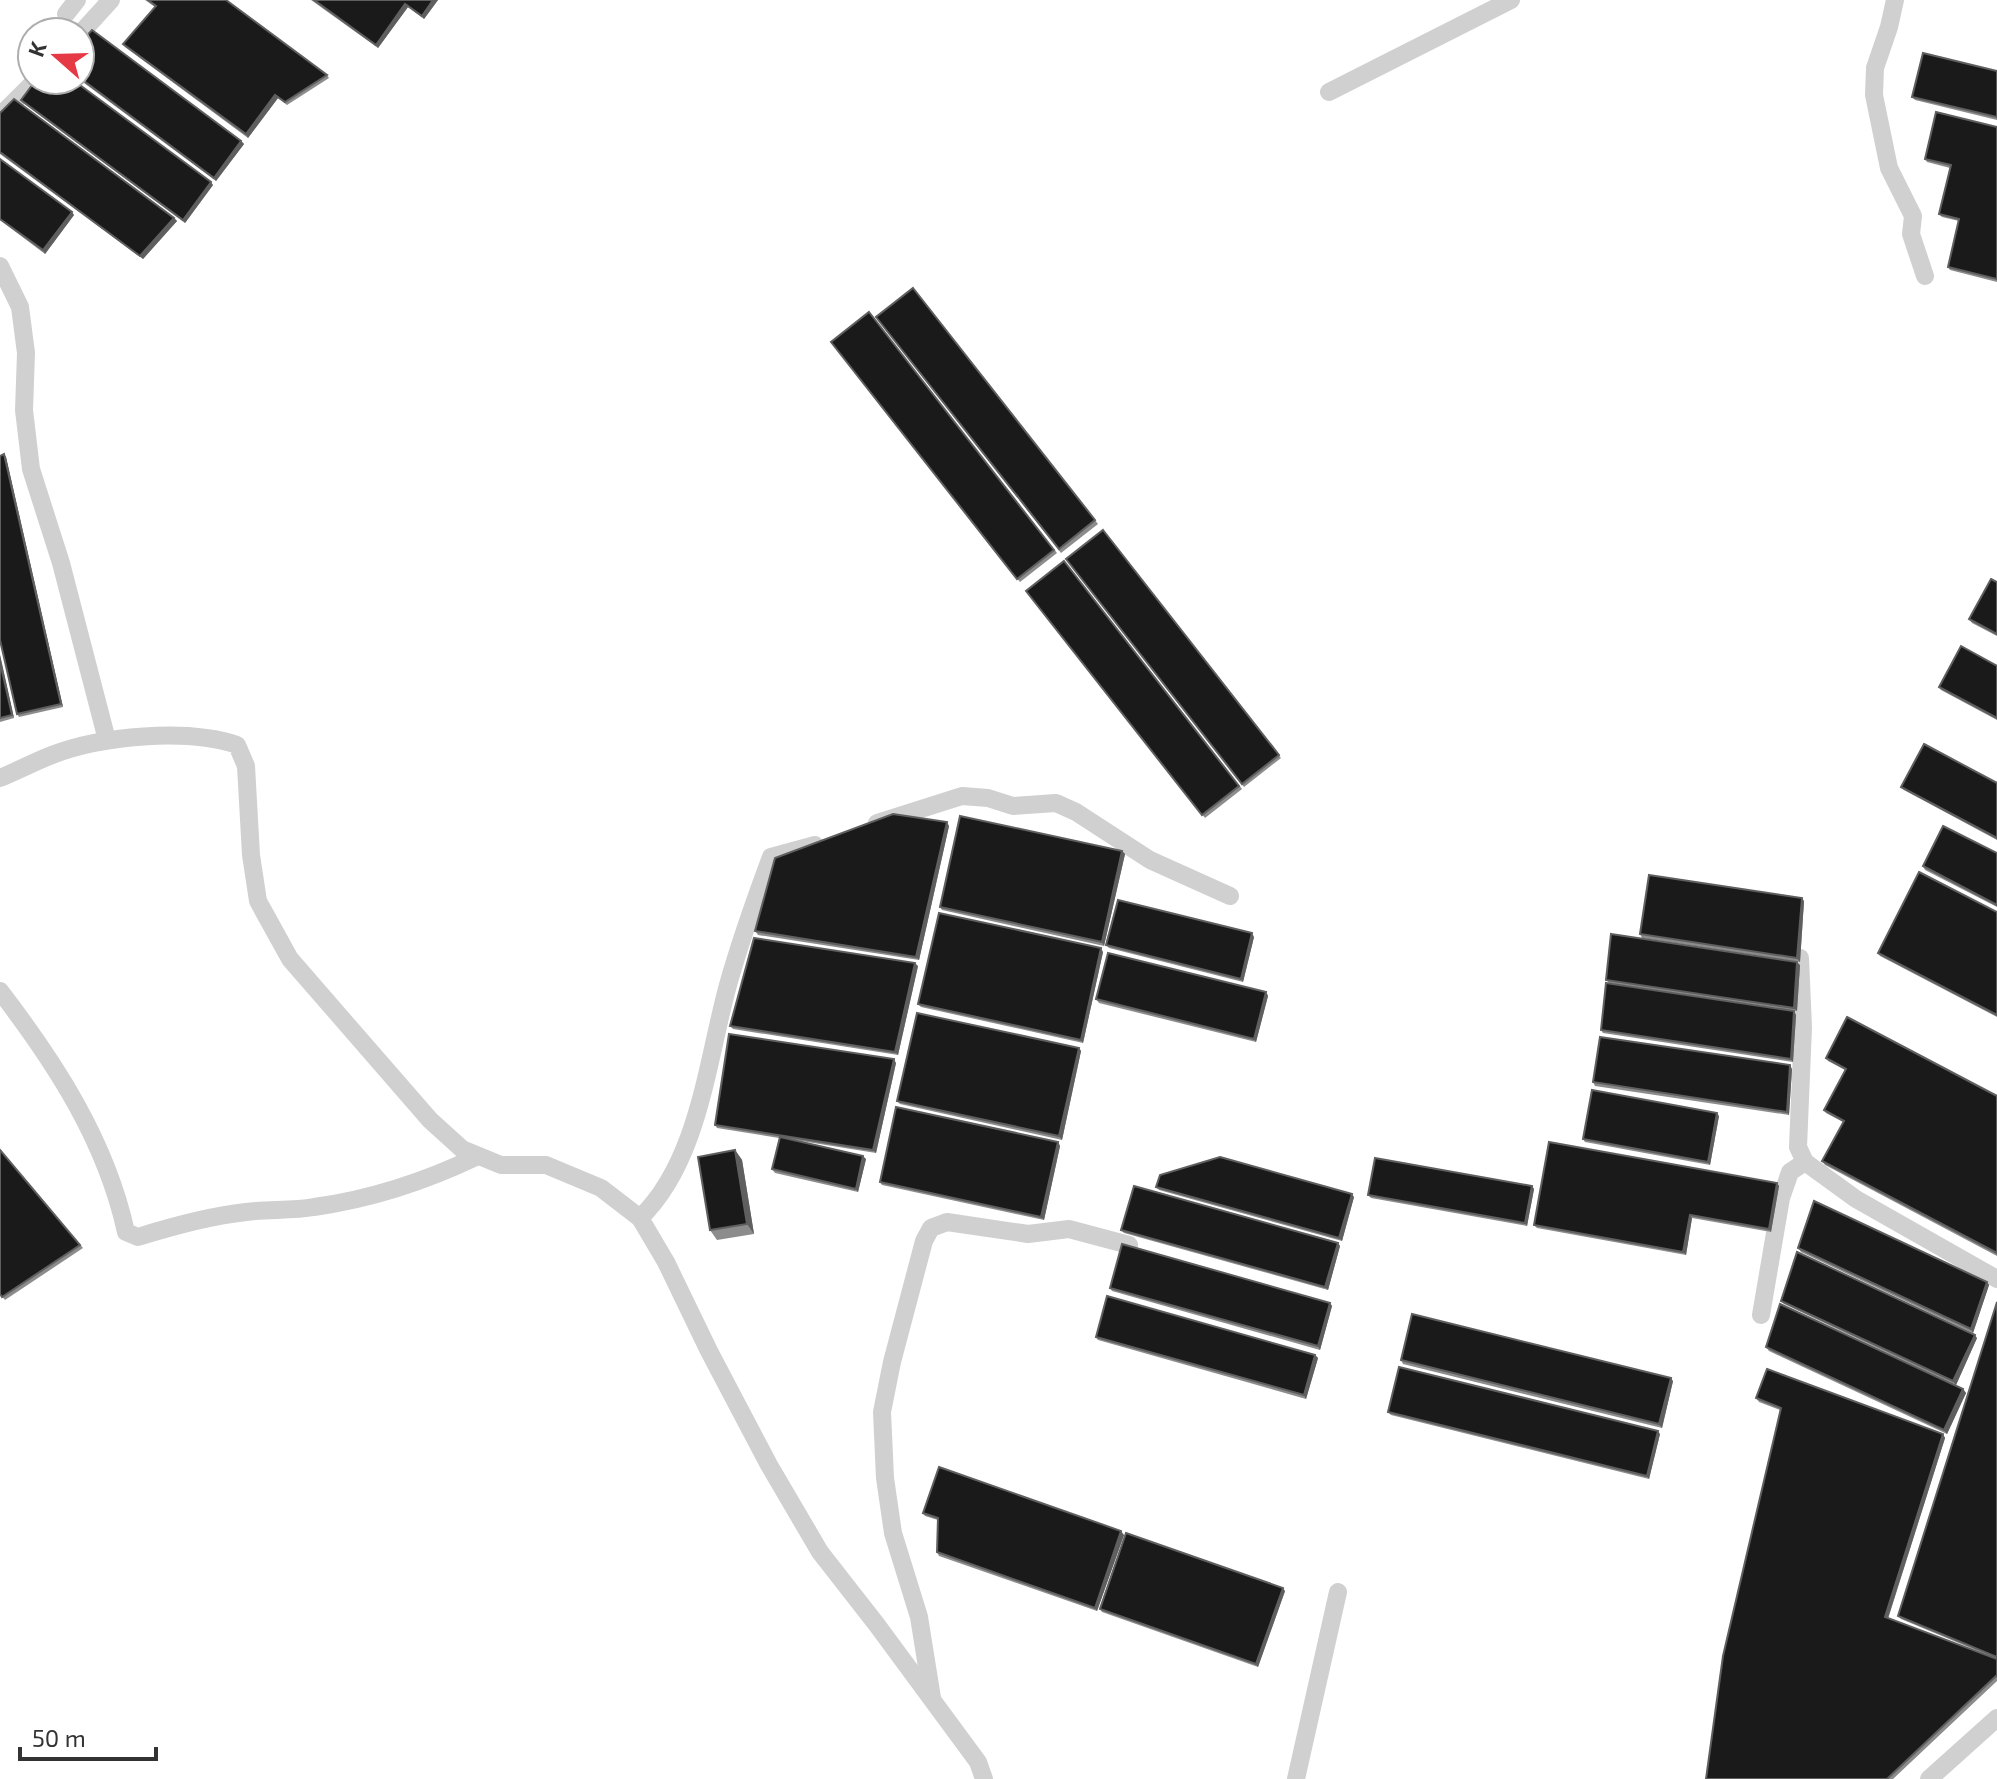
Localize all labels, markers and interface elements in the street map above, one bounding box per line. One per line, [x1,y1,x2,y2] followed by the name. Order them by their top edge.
[16,16,96,96] north arrow
[22,38,51,60] text: K
[20,1711,156,1761] scale bar
[32,1723,86,1752] text: 50 m

